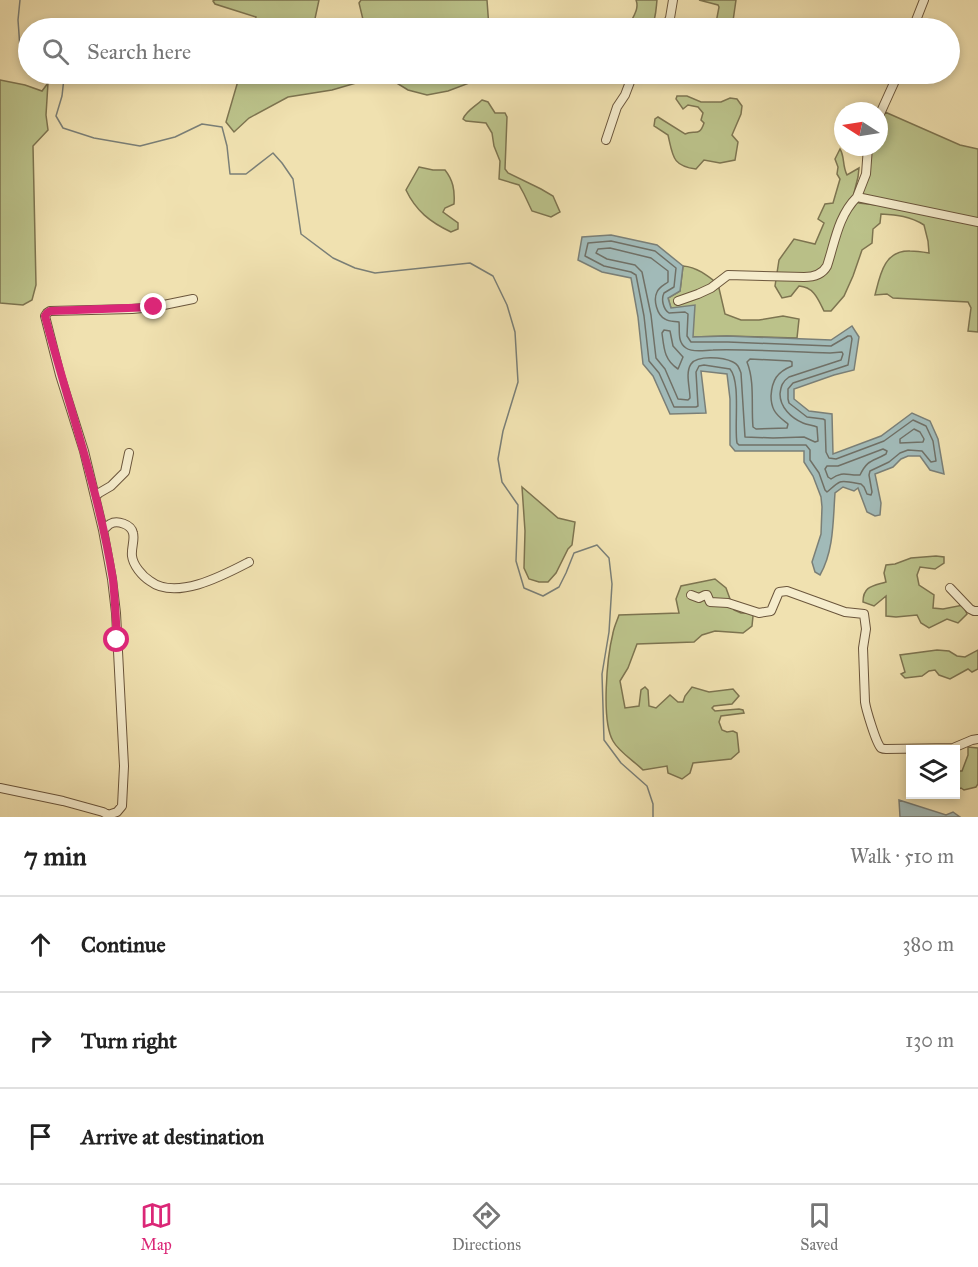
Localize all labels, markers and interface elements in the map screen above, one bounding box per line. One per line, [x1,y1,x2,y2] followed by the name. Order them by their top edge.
[18,18,960,84] search box
[39,35,72,68] icon: search
[87,38,191,65] text: Search here
[834,102,888,156] north arrow
[140,293,166,319] route end
[103,626,129,652] route start
[906,745,960,799] map controls
[906,745,960,799] button: layers
[24,840,87,872] text: 7 min
[850,844,954,868] text: Walk · 510 m
[24,928,57,961] icon: ahead
[81,931,166,958] text: Continue
[903,932,954,956] text: 380 m
[24,1024,57,1057] icon: right
[81,1027,177,1054] text: Turn right
[905,1028,954,1052] text: 130 m
[24,1120,57,1153] icon: arrive
[81,1123,264,1150] text: Arrive at destination
[140,1199,173,1254] tab: Map
[452,1199,521,1254] tab: Directions
[800,1199,838,1254] tab: Saved

